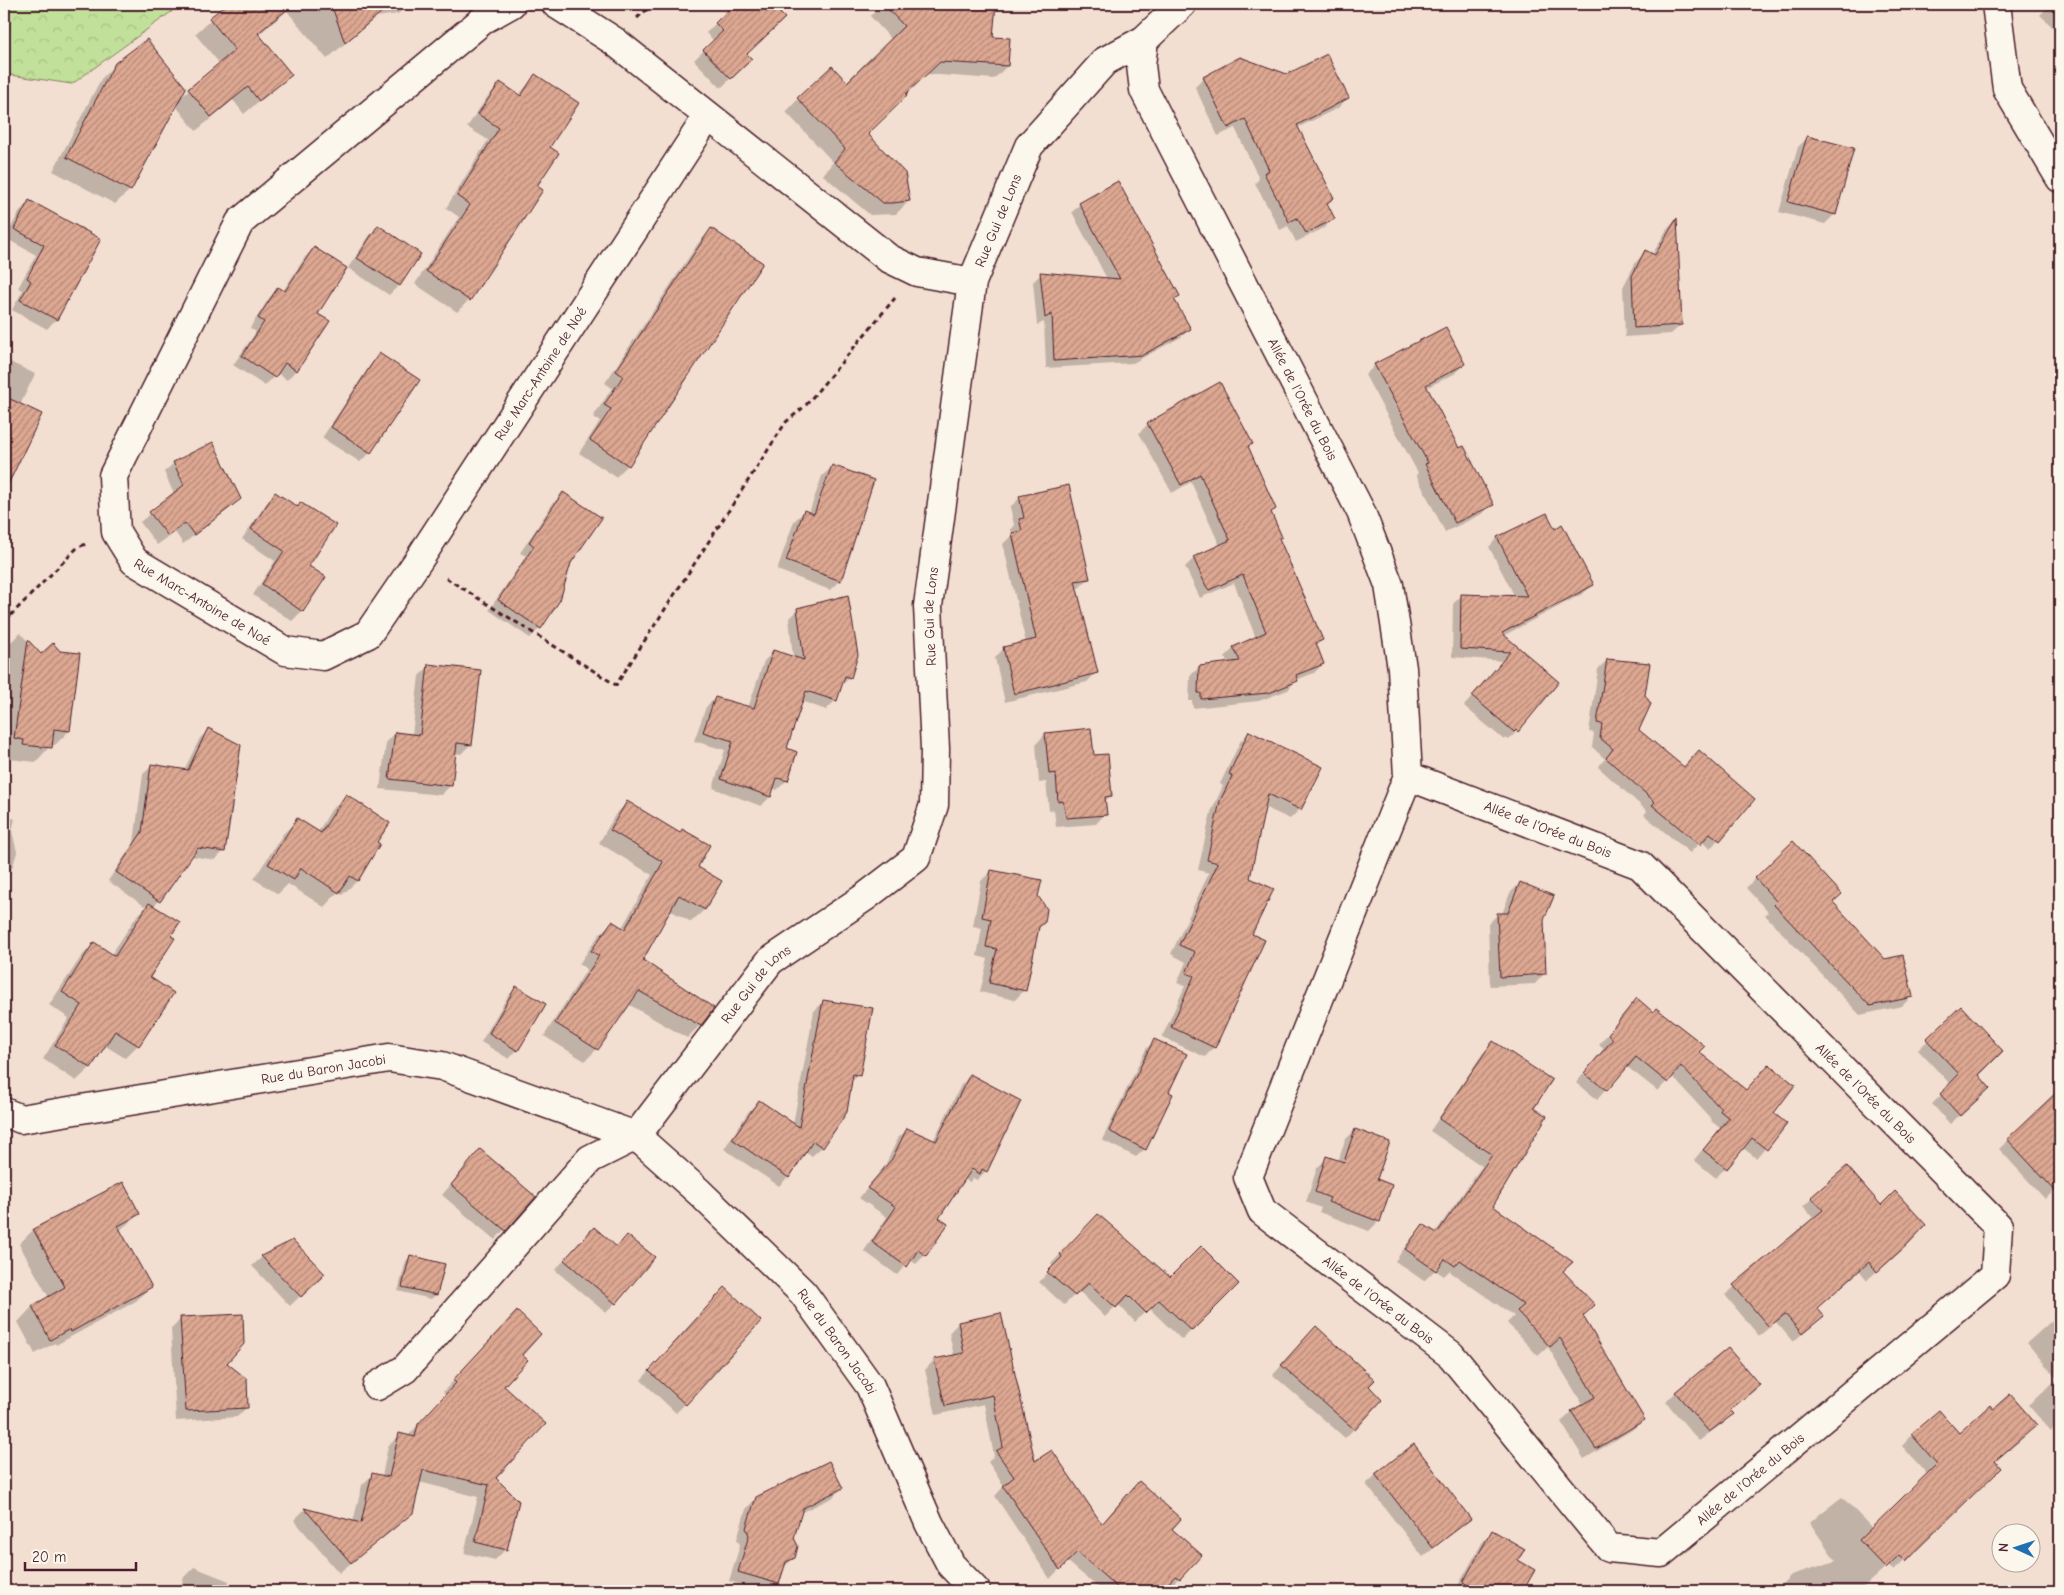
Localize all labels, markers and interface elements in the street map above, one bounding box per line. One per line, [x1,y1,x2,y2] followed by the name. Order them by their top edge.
[971,172,1025,270] street label: Rue Gui de Lons
[491,304,590,444] street label: Rue Marc-Antoine de Noé
[1264,335,1341,464] street label: Allée de l'Orée du Bois
[131,555,273,649] street label: Rue Marc-Antoine de Noé
[920,566,942,666] street label: Rue Gui de Lons
[1482,797,1614,862] street label: Allée de l'Orée du Bois
[717,941,794,1027] street label: Rue Gui de Lons
[1812,1040,1920,1147] street label: Allée de l'Orée du Bois
[260,1051,387,1088] street label: Rue du Baron Jacobi
[1319,1252,1437,1348] street label: Allée de l'Orée du Bois
[794,1285,880,1397] street label: Rue du Baron Jacobi
[1693,1429,1808,1529] street label: Allée de l'Orée du Bois
[1992,1522,2042,1572] north arrow
[25,1540,136,1572] scale bar
[1995,1542,2012,1552] text: N
[32,1548,66,1566] text: 20 m

